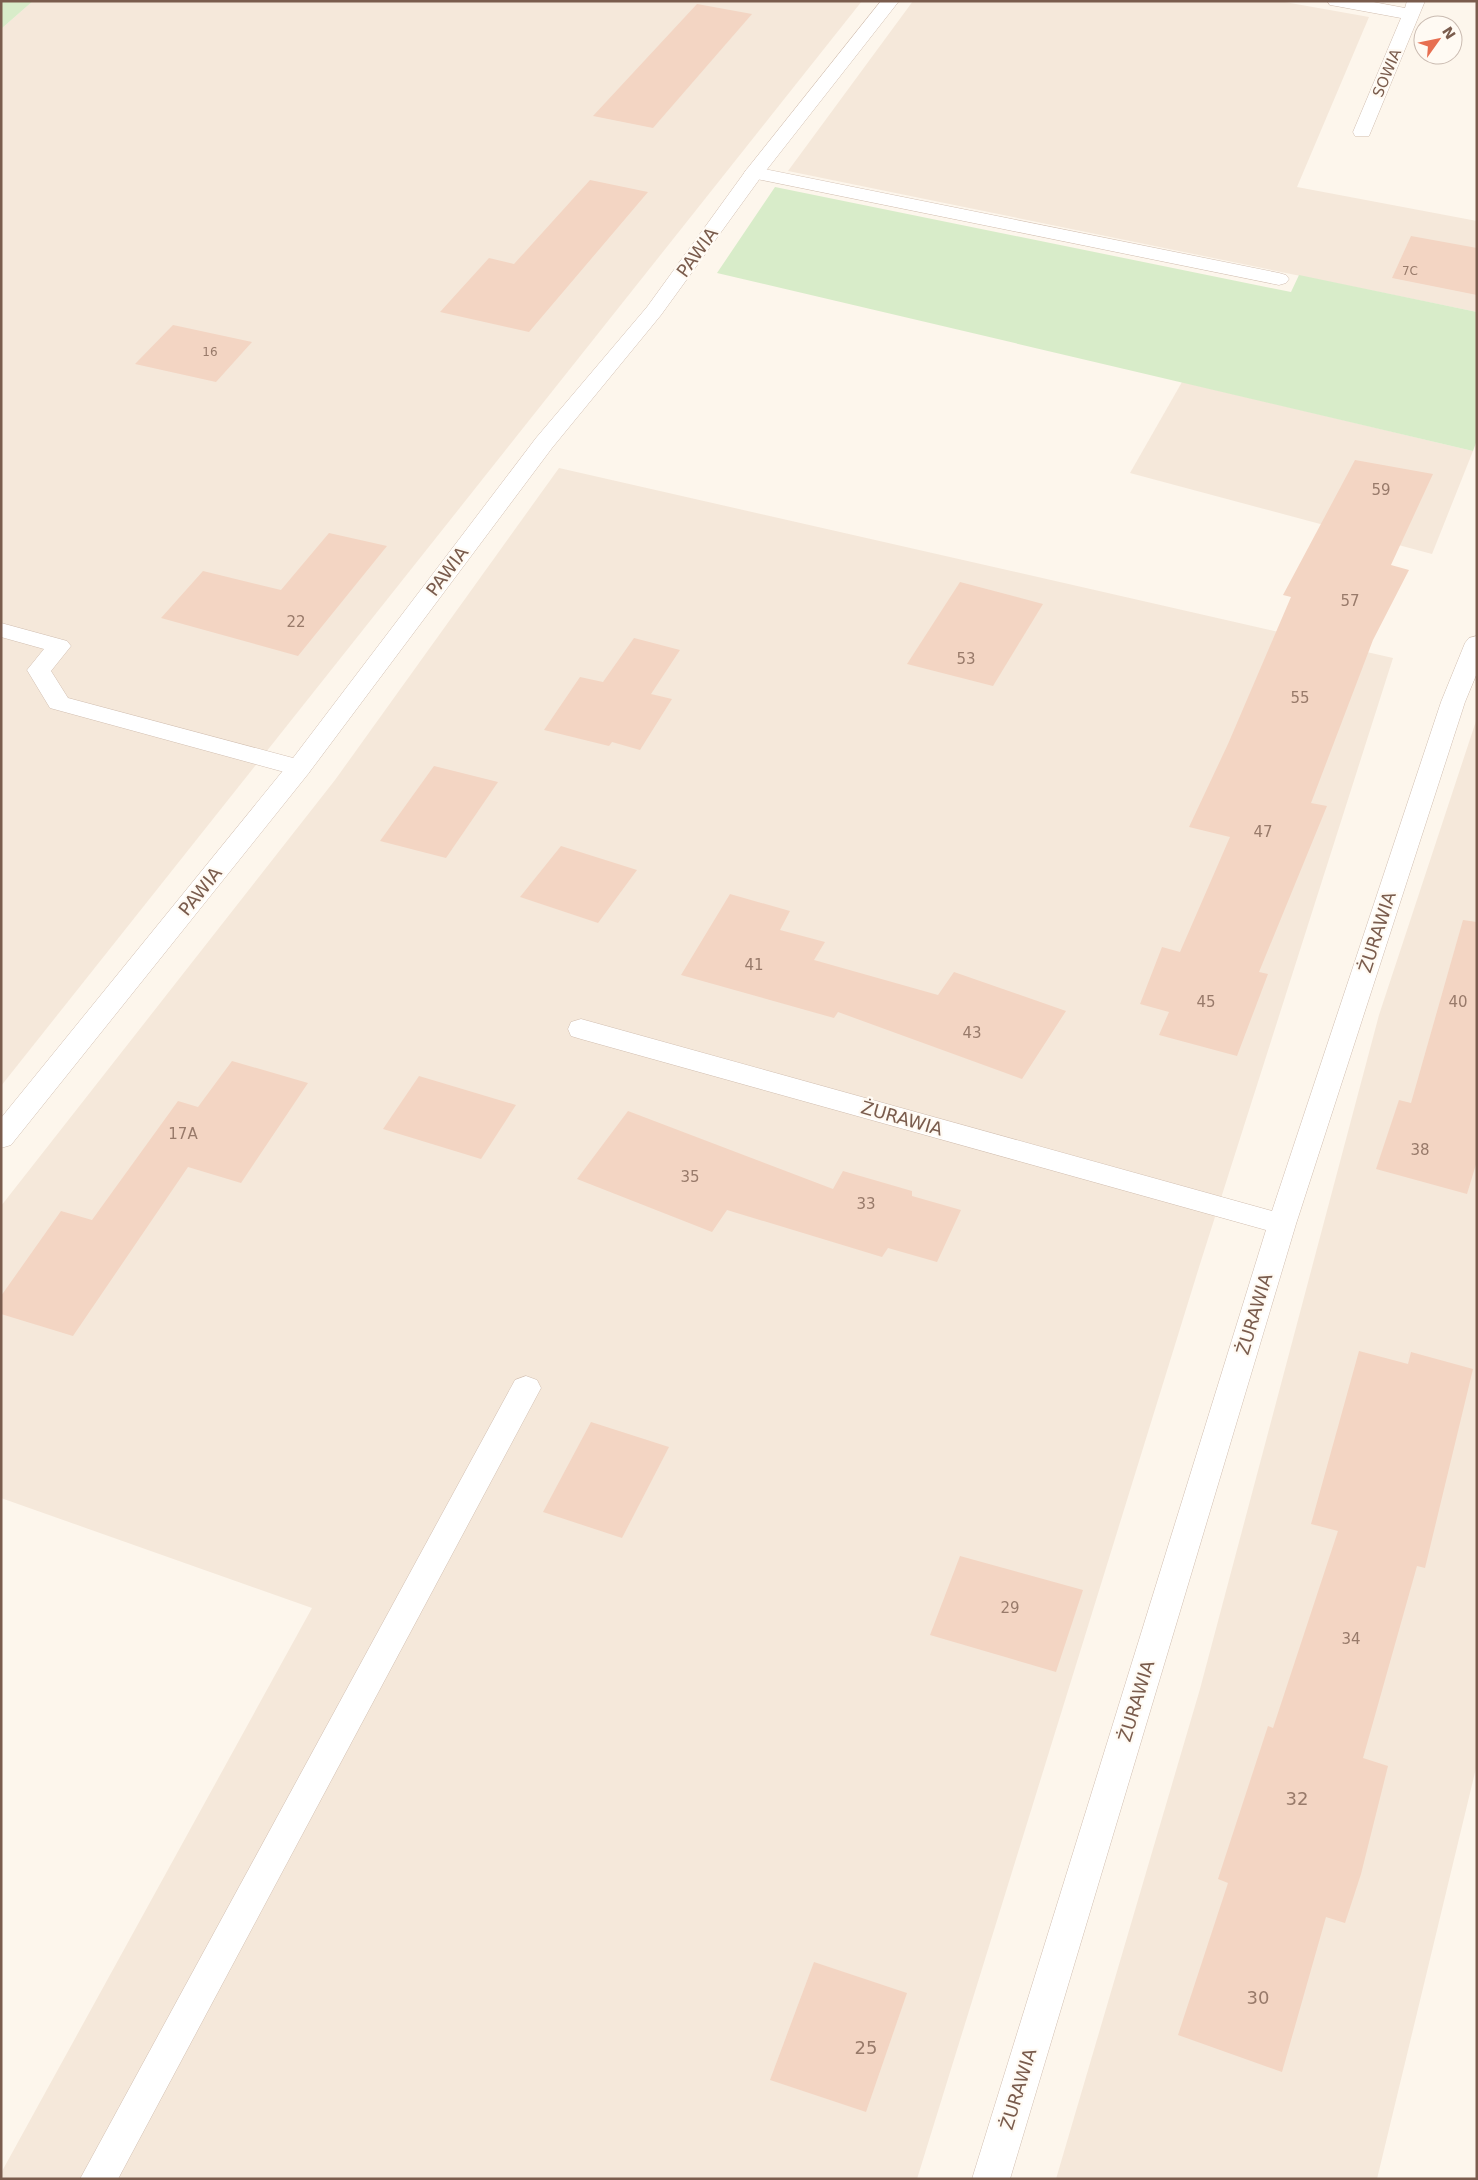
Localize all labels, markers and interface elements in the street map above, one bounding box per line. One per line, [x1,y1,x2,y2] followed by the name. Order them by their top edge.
[1413,15,1463,65] north arrow
[1439,24,1459,42] text: N
[1369,45,1406,100] street label: SOWIA
[672,222,722,281] street label: PAWIA
[1402,264,1418,278] house number: 7C
[202,345,218,359] house number: 16
[1371,481,1391,499] house number: 59
[422,542,473,600] street label: PAWIA
[1340,592,1360,610] house number: 57
[286,613,306,631] house number: 22
[956,650,976,668] house number: 53
[1290,689,1310,707] house number: 55
[1253,823,1273,841] house number: 47
[174,862,226,920] street label: PAWIA
[1354,888,1400,975] street label: ŻURAWIA
[744,956,764,974] house number: 41
[1196,993,1216,1011] house number: 45
[1448,993,1468,1011] house number: 40
[962,1024,982,1042] house number: 43
[859,1096,946,1140] street label: ŻURAWIA
[168,1125,198,1143] house number: 17A
[1410,1141,1430,1159] house number: 38
[680,1168,700,1186] house number: 35
[856,1195,876,1213] house number: 33
[1232,1270,1277,1357] street label: ŻURAWIA
[1000,1599,1020,1617] house number: 29
[1341,1630,1361,1648] house number: 34
[1114,1657,1159,1744] street label: ŻURAWIA
[1286,1788,1308,1809] house number: 32
[1247,1987,1269,2008] house number: 30
[855,2037,877,2058] house number: 25
[996,2045,1041,2132] street label: ŻURAWIA

